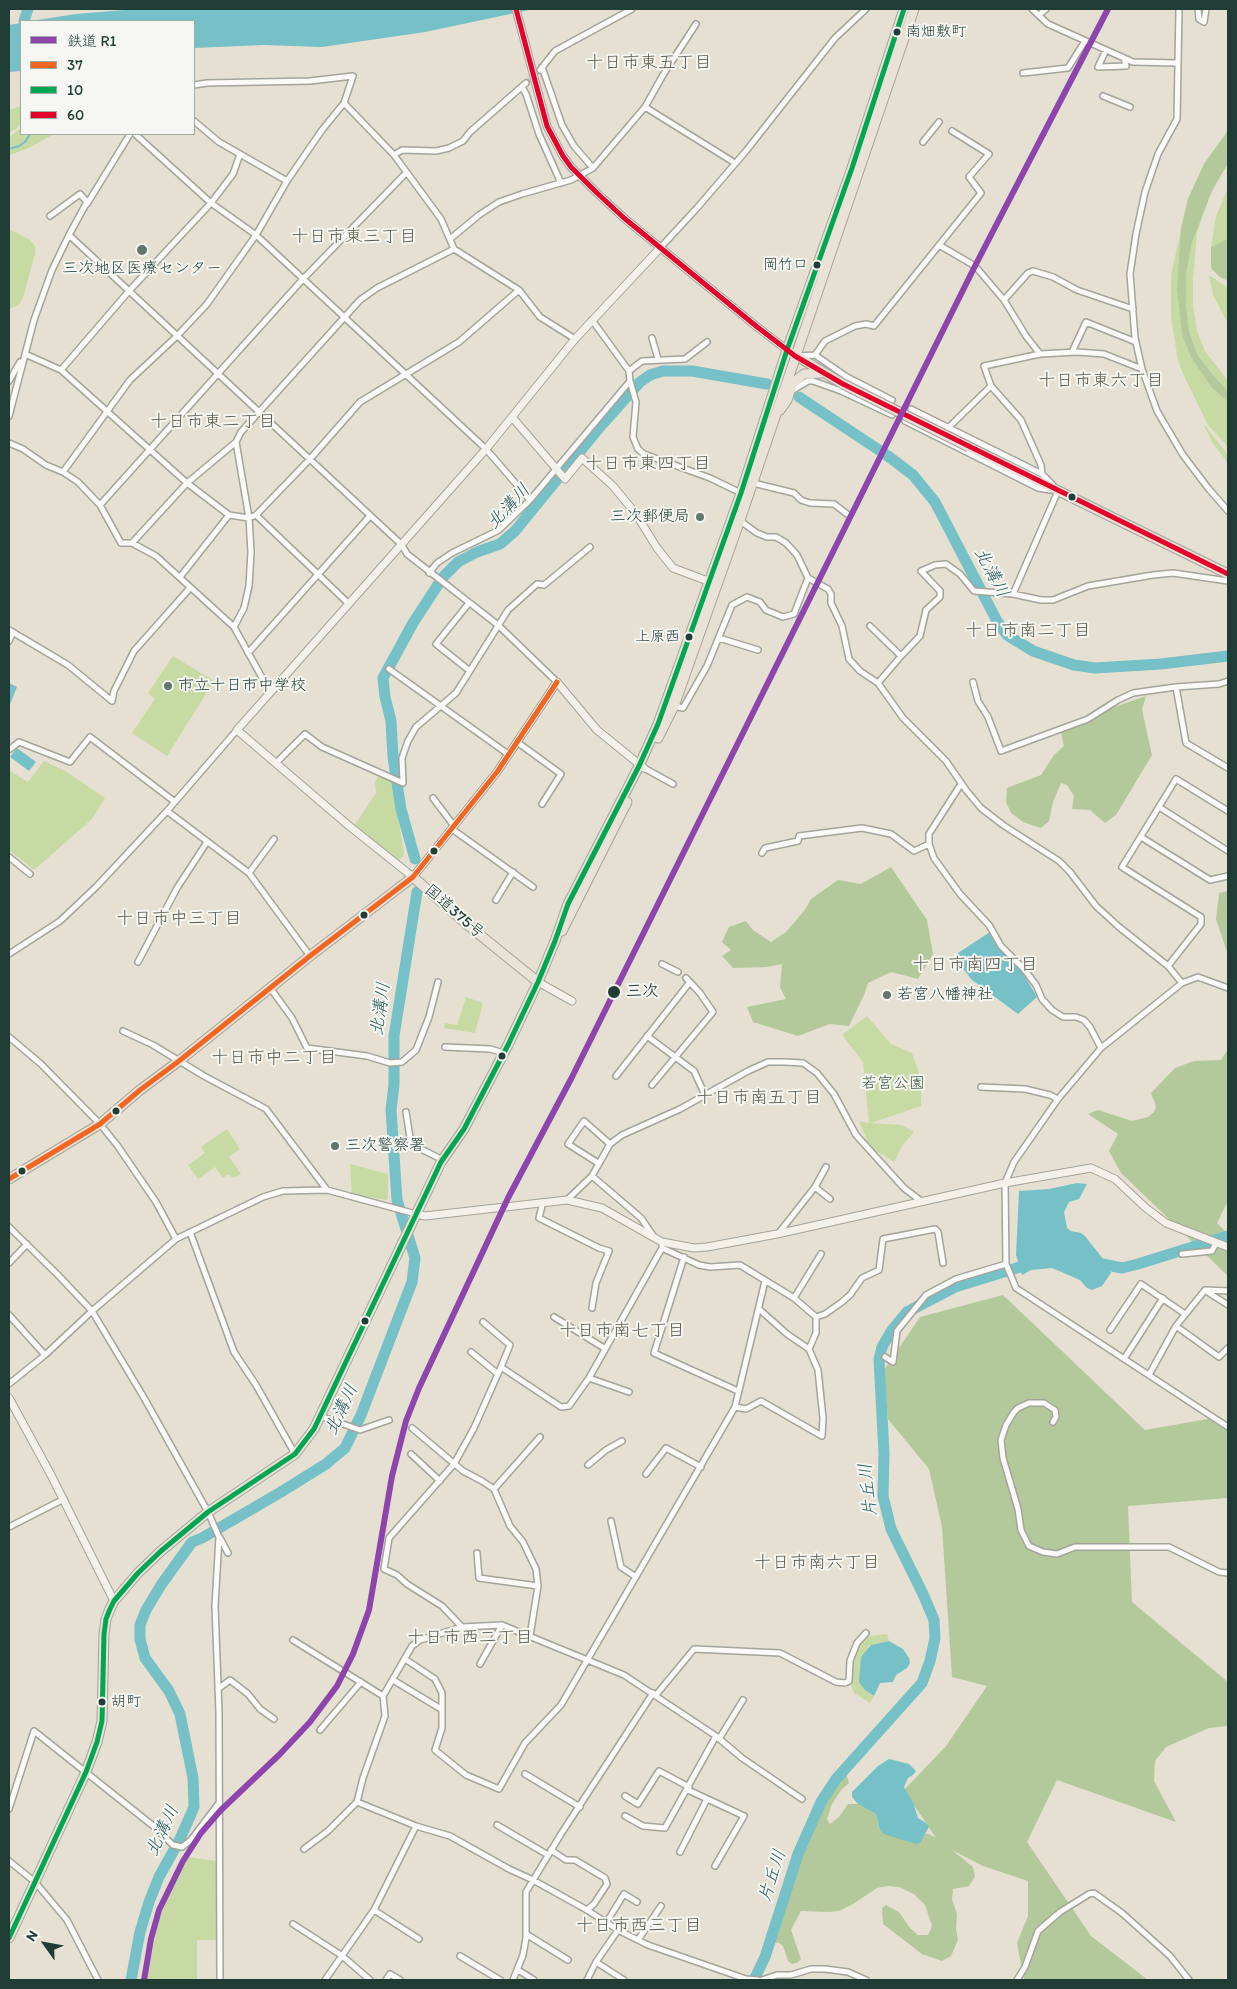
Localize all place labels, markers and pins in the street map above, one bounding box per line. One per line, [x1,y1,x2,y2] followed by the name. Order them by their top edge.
[906,23,966,41] place label: 南畑敷町
[892,27,902,37] marker: 南畑敷町
[135,243,149,257] marker: 三次地区医療センター
[763,256,808,274] place label: 岡竹口
[62,259,222,279] place label: 三次地区医療センター
[812,260,822,270] marker: 岡竹口
[1067,492,1077,502] unlabelled marker
[610,507,690,527] place label: 三次郵便局
[694,511,706,523] marker: 三次郵便局
[635,628,680,646] place label: 上原西
[684,632,694,642] marker: 上原西
[178,676,306,696] place label: 市立十日市中学校
[162,680,174,692] marker: 市立十日市中学校
[429,846,439,856] unlabelled marker
[359,910,369,920] unlabelled marker
[626,982,658,1002] place label: 三次
[606,984,622,1000] marker: 三次
[897,985,993,1005] place label: 若宮八幡神社
[881,989,893,1001] marker: 若宮八幡神社
[497,1051,507,1061] unlabelled marker
[111,1106,121,1116] unlabelled marker
[345,1136,425,1156] place label: 三次警察署
[329,1140,341,1152] marker: 三次警察署
[17,1166,27,1176] unlabelled marker
[360,1316,370,1326] unlabelled marker
[111,1693,141,1711] place label: 胡町
[97,1697,107,1707] marker: 胡町

